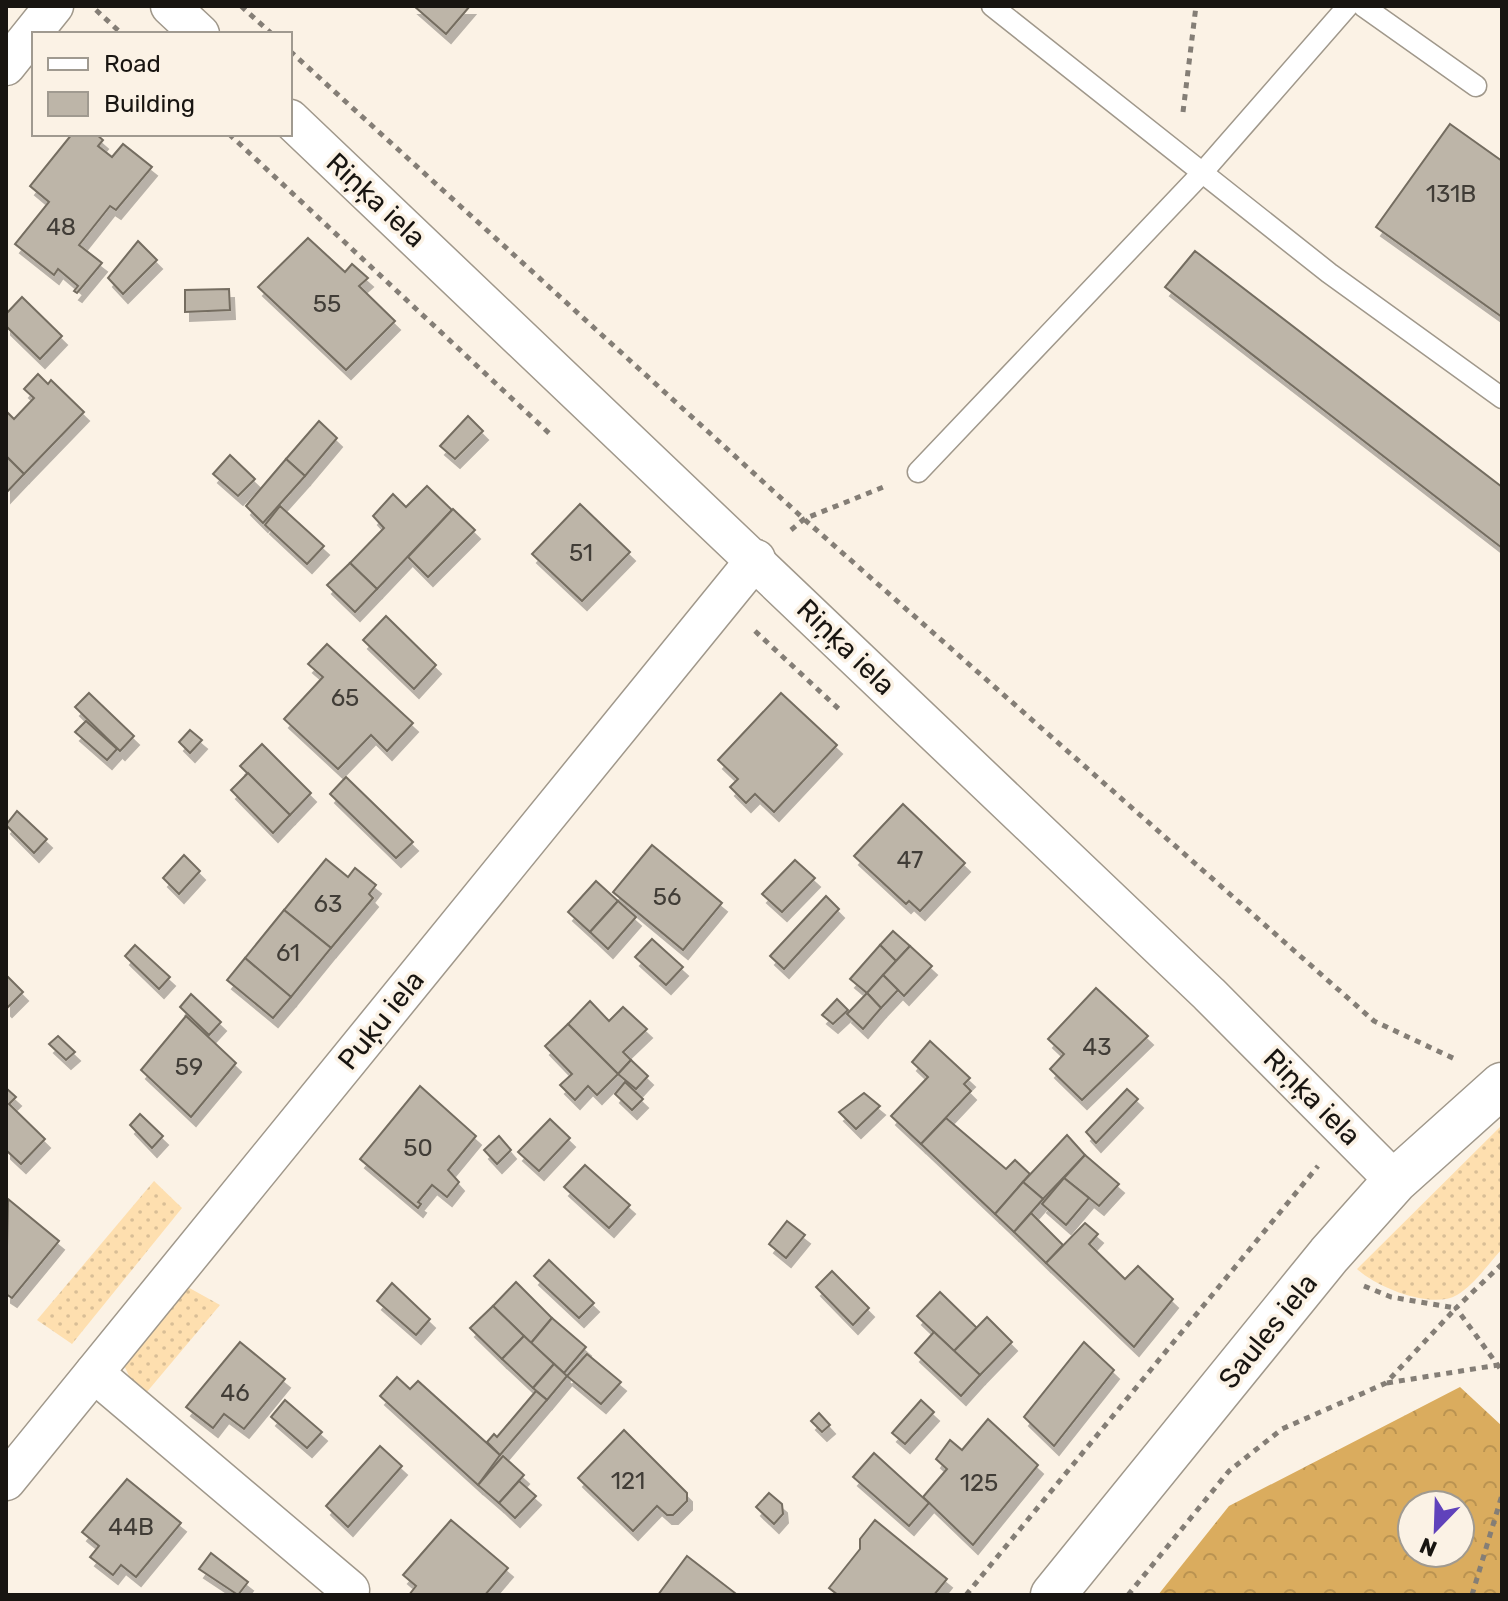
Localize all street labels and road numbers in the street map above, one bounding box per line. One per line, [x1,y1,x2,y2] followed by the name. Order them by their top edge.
[320,146,432,254] street label: Riņķa iela
[790,592,902,702] street label: Riņķa iela
[331,964,431,1076] street label: Puķu iela
[1257,1042,1367,1152] street label: Riņķa iela
[1212,1267,1324,1395] street label: Saules iela

